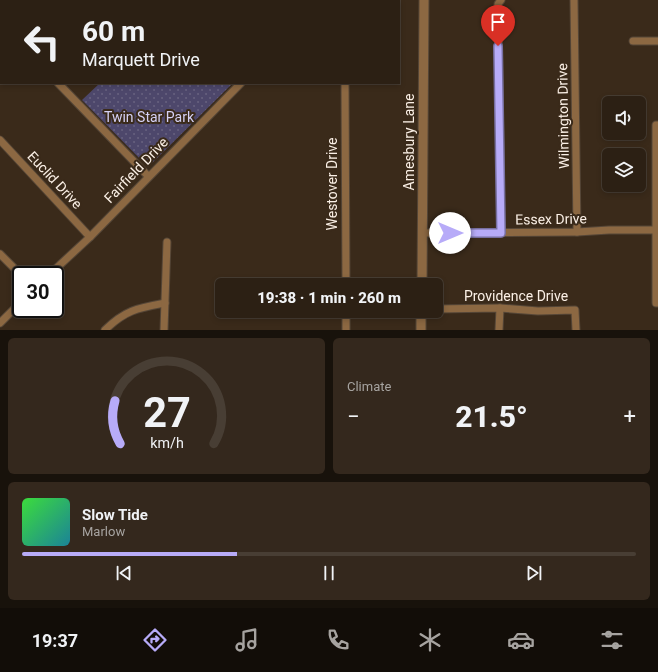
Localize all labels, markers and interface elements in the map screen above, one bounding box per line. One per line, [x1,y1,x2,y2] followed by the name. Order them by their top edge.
[481,5,515,46] pin
[487,11,509,33] icon: arrive
[82,15,145,48] text: 60 m
[16,16,68,68] icon: left
[82,49,200,70] text: Marquett Drive
[554,63,572,169] street label: Wilmington Drive
[401,94,417,190] street label: Amesbury Lane
[602,96,646,192] map controls
[602,96,646,140] button: sound
[104,109,195,125] park label: Twin Star Park
[101,134,171,206] street label: Fairfield Drive
[324,138,340,230] street label: Westover Drive
[24,148,86,212] street label: Euclid Drive
[602,148,646,192] button: layers
[515,210,587,228] street label: Essex Drive
[429,212,471,254] position arrow
[12,266,64,318] speed limit sign: 30
[464,288,568,304] street label: Providence Drive
[257,289,401,307] text: 19:38 · 1 min · 260 m
[347,379,391,394] text: Climate
[143,388,190,437] text: 27
[455,399,528,434] text: 21.5°
[347,404,360,429] text: −
[624,404,636,429] text: +
[150,435,183,451] text: km/h
[82,506,148,524] text: Slow Tide
[82,524,125,539] text: Marlow
[113,562,135,584] icon: previous
[318,562,340,584] icon: pause
[523,562,545,584] icon: next
[141,626,169,654] icon: directions
[233,626,261,654] icon: music
[324,626,352,654] icon: phone
[416,626,444,654] icon: climate
[507,626,535,654] icon: car
[598,626,626,654] icon: filters
[32,630,78,651] text: 19:37

